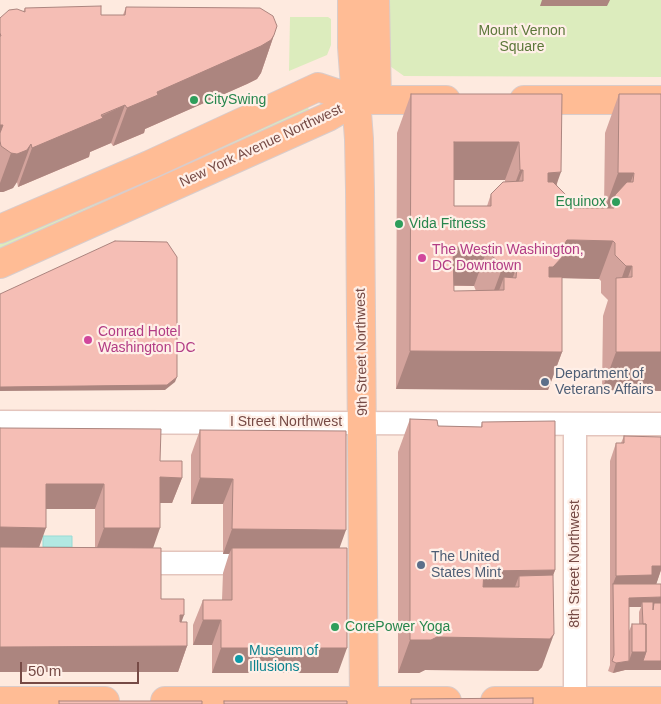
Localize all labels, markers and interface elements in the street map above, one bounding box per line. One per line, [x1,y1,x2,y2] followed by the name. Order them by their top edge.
[478,23,566,56] park label: Mount Vernon Square
[204,92,266,108] place label: CitySwing
[188,94,200,106] marker: CitySwing
[177,101,345,191] street label: New York Avenue Northwest
[555,194,606,210] place label: Equinox
[610,196,622,208] marker: Equinox
[409,216,486,232] place label: Vida Fitness
[393,218,405,230] marker: Vida Fitness
[432,242,584,274] place label: The Westin Washington, DC Downtown
[416,252,428,264] marker: The Westin Washington, DC Downtown
[352,288,372,416] street label: 9th Street Northwest
[98,324,196,357] place label: Conrad Hotel Washington DC
[82,334,94,346] marker: Conrad Hotel Washington DC
[555,366,654,398] place label: Department of Veterans Affairs
[539,376,551,388] marker: Department of Veterans Affairs
[230,414,342,430] street label: I Street Northwest
[567,500,583,628] street label: 8th Street Northwest
[431,549,501,582] place label: The United States Mint
[415,559,427,571] marker: The United States Mint
[345,619,450,635] place label: CorePower Yoga
[329,621,341,633] marker: CorePower Yoga
[249,643,318,676] place label: Museum of Illusions
[22,652,141,684] scale bar
[233,653,245,665] marker: Museum of Illusions
[28,662,61,679] text: 50 m

